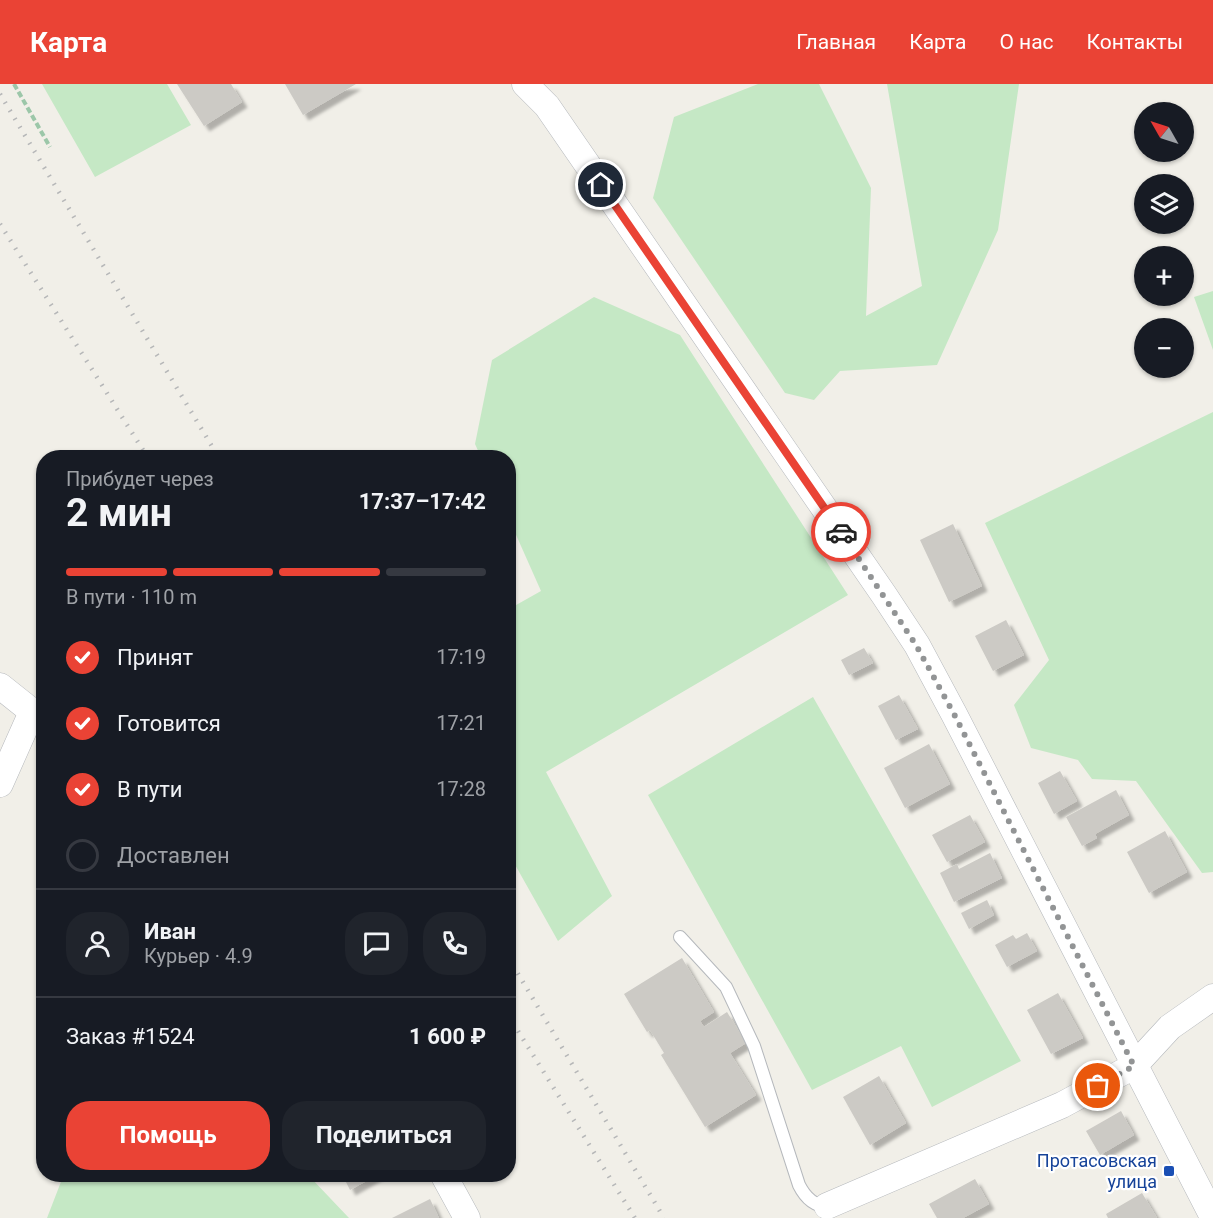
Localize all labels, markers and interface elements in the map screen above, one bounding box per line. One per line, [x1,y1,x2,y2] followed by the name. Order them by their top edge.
[30,26,107,59] text: Карта
[796,30,876,54] text: Главная
[909,30,966,54] text: Карта
[999,30,1054,54] text: О нас
[1087,30,1183,54] text: Контакты
[1134,102,1194,162] north arrow
[1134,102,1194,378] map controls
[575,159,626,210] pin
[584,168,617,201] icon: home
[1134,174,1194,234] button: layers
[1134,246,1194,306] button: +
[1134,318,1194,378] button: −
[66,467,214,491] text: Прибудет через
[359,489,486,514] text: 17:37–17:42
[66,490,172,536] text: 2 мин
[811,502,871,562] courier
[825,516,858,549] icon: car
[66,585,197,609] text: В пути · 110 m
[66,641,99,674] icon: check
[117,645,193,670] text: Принят
[436,645,486,669] text: 17:19
[66,707,99,740] icon: check
[117,711,221,736] text: Готовится
[436,711,486,735] text: 17:21
[66,773,99,806] icon: check
[117,777,183,802] text: В пути
[436,777,486,801] text: 17:28
[117,843,230,868] text: Доставлен
[66,912,129,975] button: person
[345,912,408,975] button: chat
[423,912,486,975] button: phone
[144,919,196,944] text: Иван
[144,944,253,968] text: Курьер · 4.9
[66,1024,195,1049] text: Заказ #1524
[409,1024,486,1049] text: 1 600 ₽
[1072,1060,1123,1111] pin
[1081,1069,1114,1102] icon: bag
[66,1101,270,1170] button: Помощь
[282,1101,486,1170] button: Поделиться
[1037,1150,1157,1192] place label: Протасовская улица
[1162,1164,1176,1178] marker: Протасовская улица

